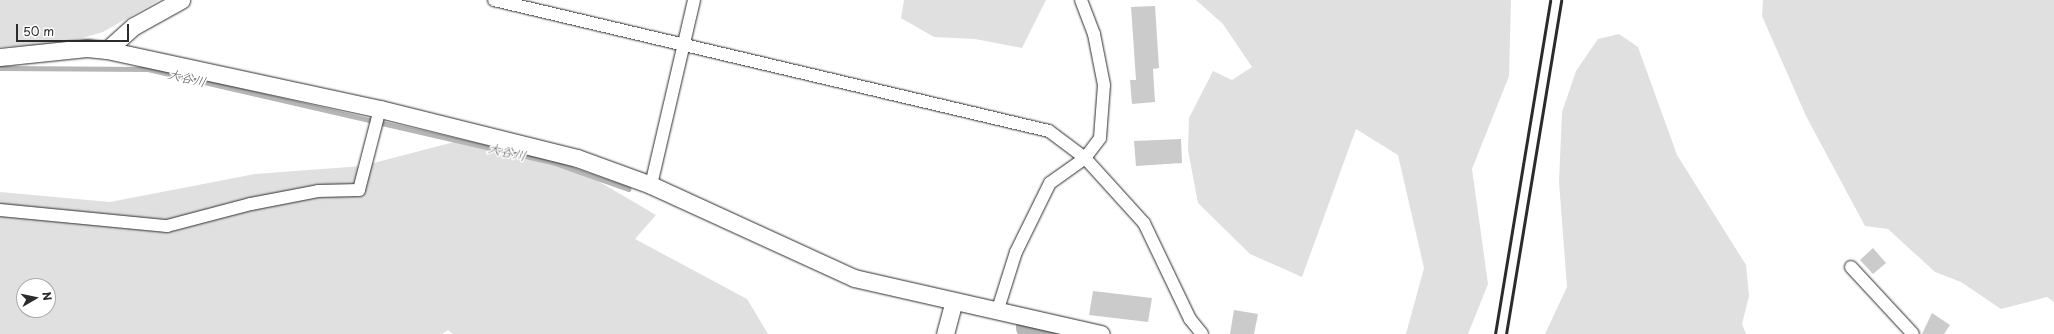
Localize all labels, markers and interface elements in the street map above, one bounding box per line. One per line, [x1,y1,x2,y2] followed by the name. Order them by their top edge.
[18,16,131,42] scale bar
[23,22,54,40] text: 50 m
[166,66,208,90] water label: 大谷川
[486,140,528,164] water label: 大谷川
[16,278,56,318] north arrow
[38,291,56,302] text: N

